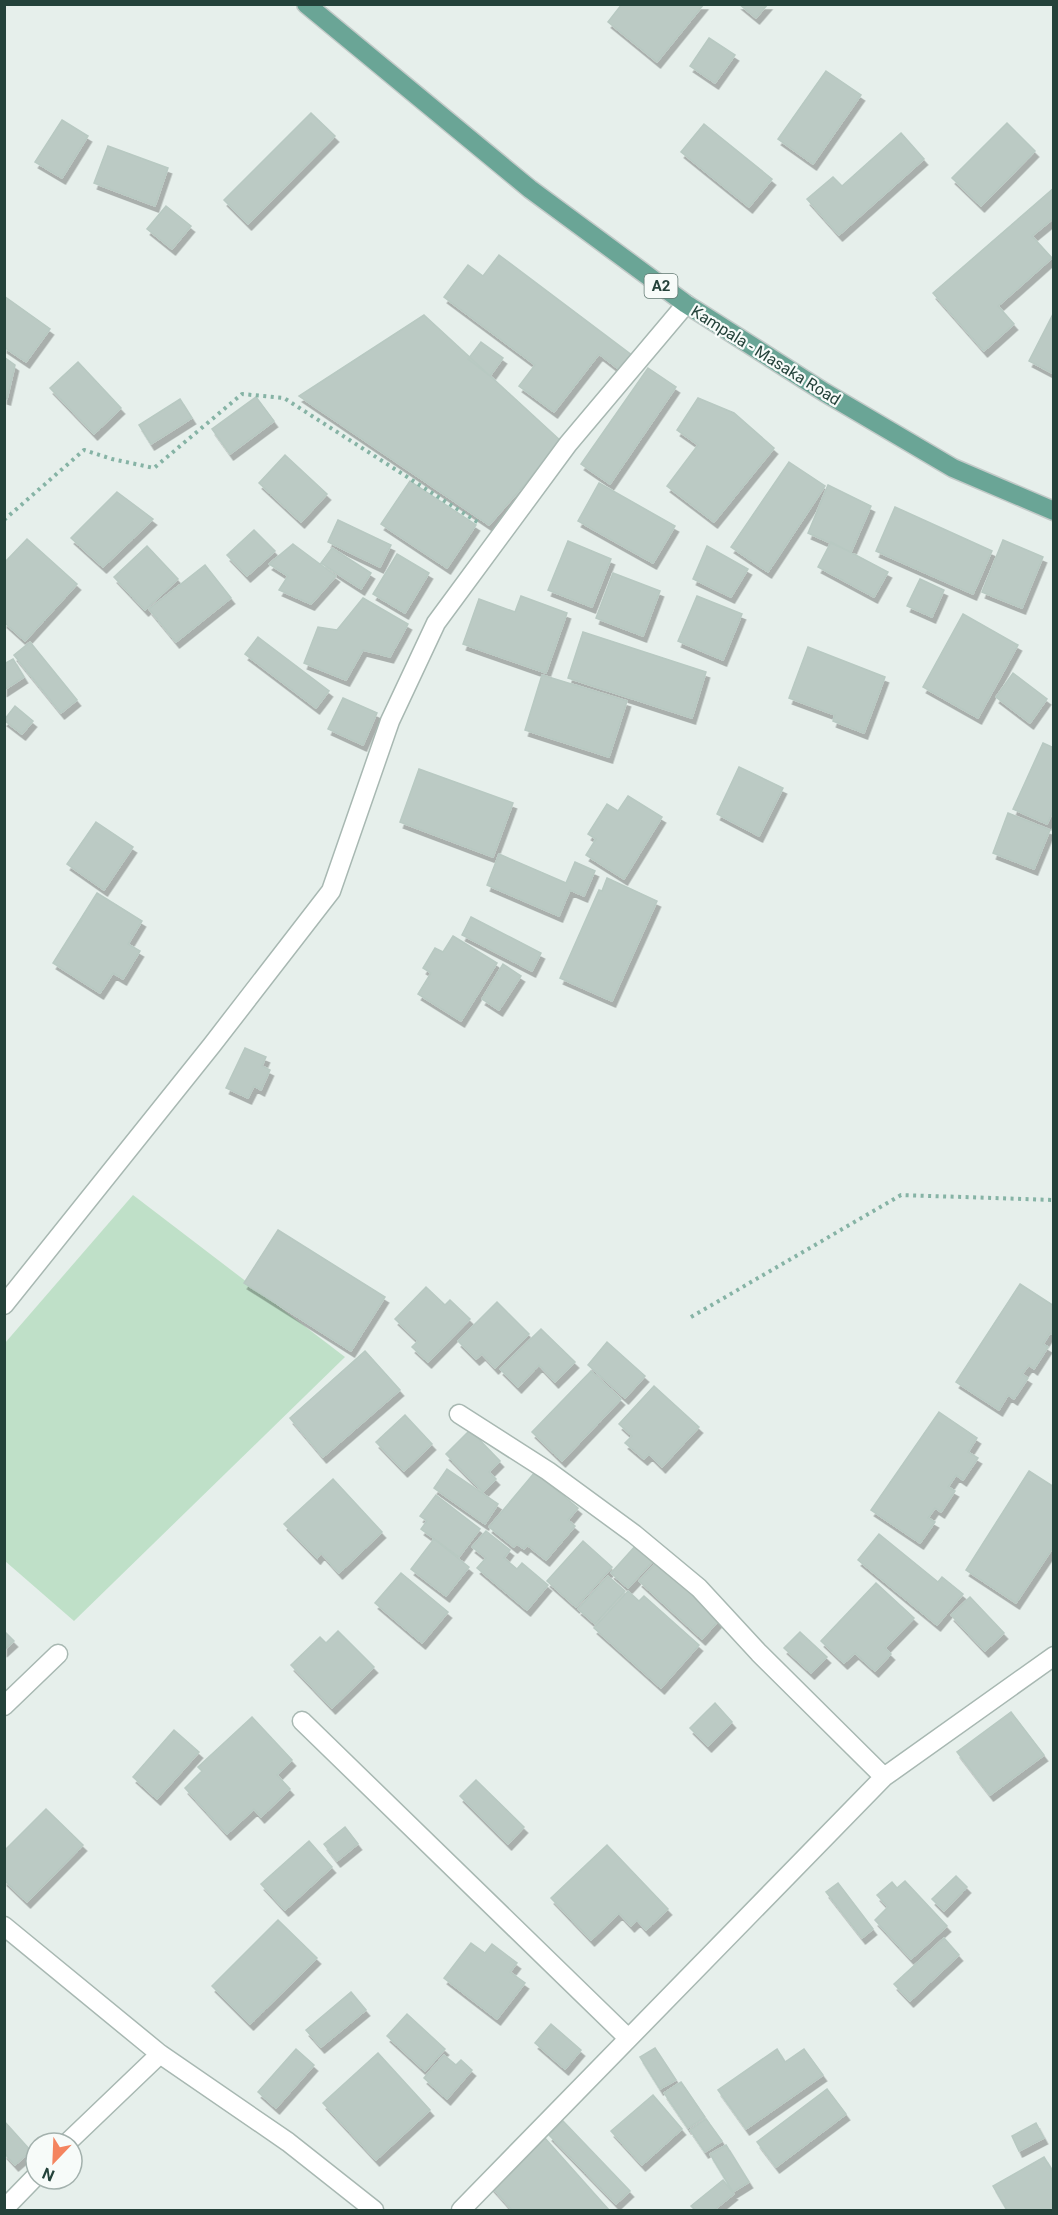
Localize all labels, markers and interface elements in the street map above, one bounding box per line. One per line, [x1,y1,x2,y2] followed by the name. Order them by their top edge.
[644,274,678,298] road number: A2
[688,302,844,409] street label: Kampala - Masaka Road
[24,2131,84,2191] north arrow
[39,2163,57,2185] text: N

